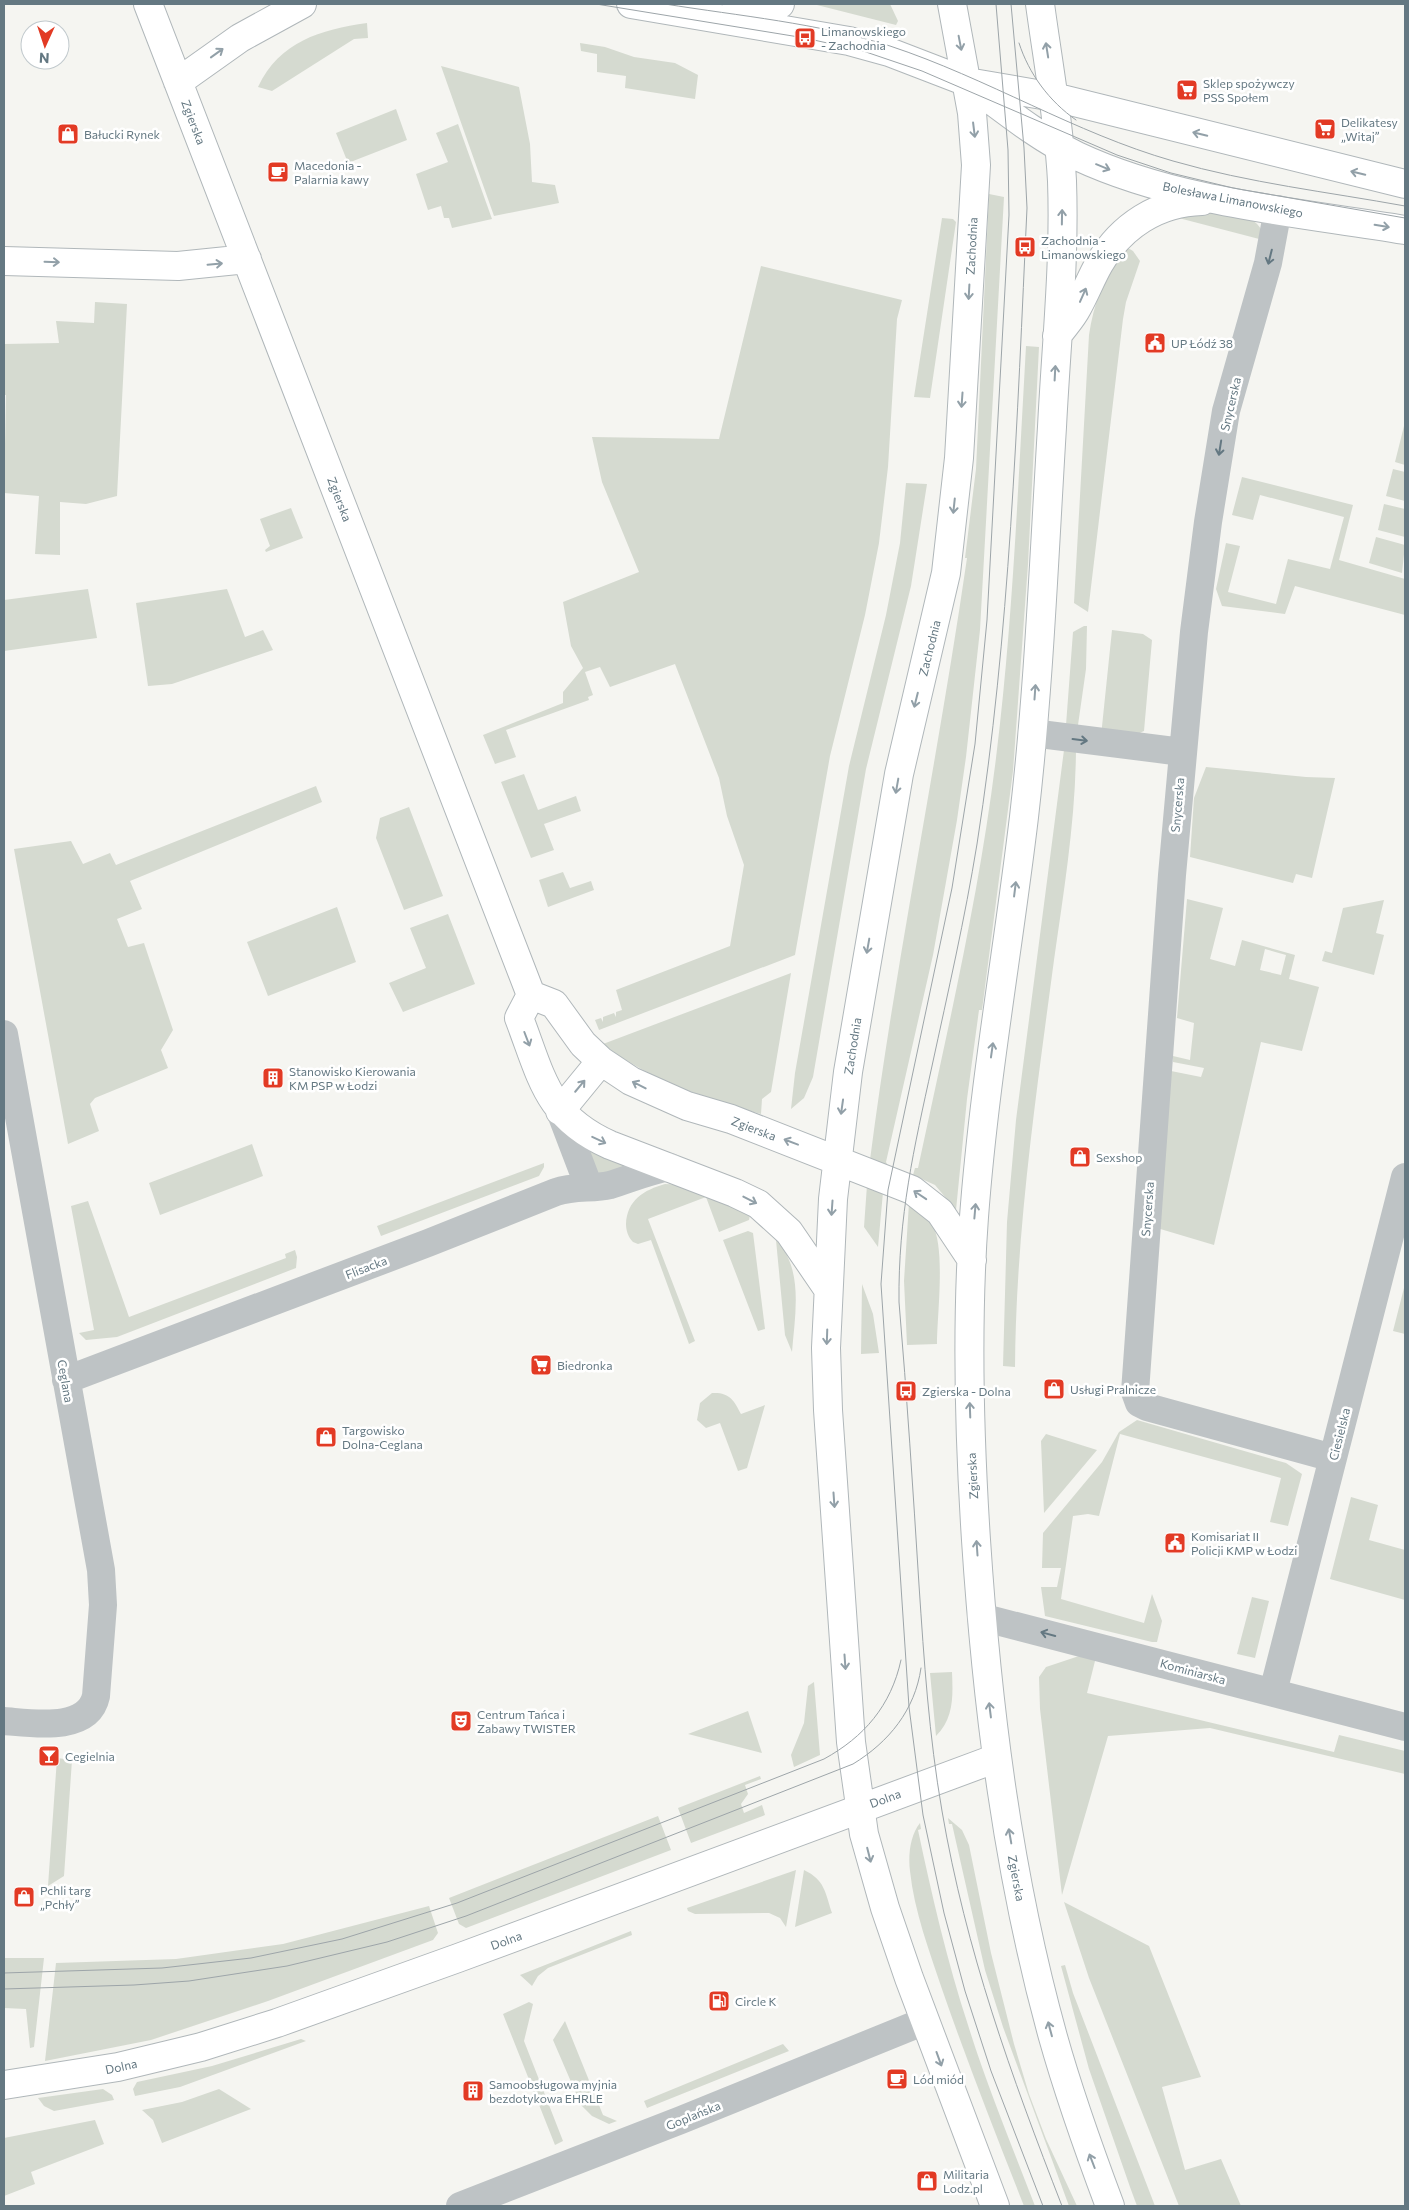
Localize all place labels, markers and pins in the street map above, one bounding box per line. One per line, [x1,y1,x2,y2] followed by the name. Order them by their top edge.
[821,24,906,52] place label: Limanowskiego - Zachodnia
[793,26,817,50] bus stop icon: Limanowskiego - Zachodnia
[1203,76,1295,104] place label: Sklep spożywczy PSS Społem
[1175,78,1199,102] supermarket icon: Sklep spożywczy PSS Społem
[1341,115,1398,143] place label: Delikatesy „Witaj”
[1313,117,1337,141] supermarket icon: Delikatesy „Witaj”
[56,122,80,146] shop icon: Bałucki Rynek
[84,127,161,141] place label: Bałucki Rynek
[294,158,369,186] place label: Macedonia - Palarnia kawy
[266,160,290,184] cafe icon: Macedonia - Palarnia kawy
[1041,233,1126,261] place label: Zachodnia - Limanowskiego
[1013,235,1037,259] bus stop icon: Zachodnia - Limanowskiego
[1143,331,1167,355] public building icon: UP Łódź 38
[1171,336,1233,350] place label: UP Łódź 38
[289,1064,416,1092] place label: Stanowisko Kierowania KM PSP w Łodzi
[261,1066,285,1090] building icon: Stanowisko Kierowania KM PSP w Łodzi
[1068,1145,1092,1169] shop icon: Sexshop
[1096,1150,1142,1164] place label: Sexshop
[529,1353,553,1377] supermarket icon: Biedronka
[557,1358,613,1372] place label: Biedronka
[1042,1377,1066,1401] shop icon: Usługi Pralnicze
[894,1379,918,1403] bus stop icon: Zgierska - Dolna
[1070,1382,1156,1396] place label: Usługi Pralnicze
[922,1384,1011,1398] place label: Zgierska - Dolna
[342,1423,423,1451] place label: Targowisko Dolna-Ceglana
[314,1425,338,1449] shop icon: Targowisko Dolna-Ceglana
[1191,1529,1297,1557] place label: Komisariat II Policji KMP w Łodzi
[1163,1531,1187,1555] public building icon: Komisariat II Policji KMP w Łodzi
[477,1707,576,1735] place label: Centrum Tańca i Zabawy TWISTER
[449,1709,473,1733] theatre icon: Centrum Tańca i Zabawy TWISTER
[37,1744,61,1768] bar icon: Cegielnia
[65,1749,115,1763] place label: Cegielnia
[40,1883,92,1911] place label: Pchli targ „Pchły”
[12,1885,36,1909] shop icon: Pchli targ „Pchły”
[707,1989,731,2013] fuel station icon: Circle K
[735,1994,777,2008] place label: Circle K
[885,2067,909,2091] cafe icon: Lód miód
[913,2072,964,2086] place label: Lód miód
[489,2077,617,2105] place label: Samoobsługowa myjnia bezdotykowa EHRLE
[461,2079,485,2103] building icon: Samoobsługowa myjnia bezdotykowa EHRLE
[943,2167,989,2195] place label: Militaria Lodz.pl
[915,2169,939,2193] shop icon: Militaria Lodz.pl

